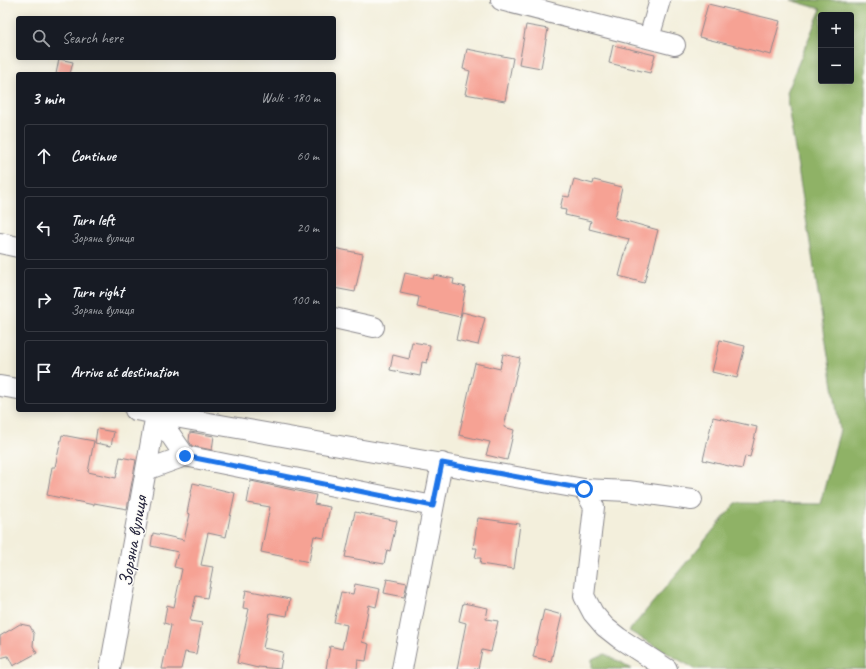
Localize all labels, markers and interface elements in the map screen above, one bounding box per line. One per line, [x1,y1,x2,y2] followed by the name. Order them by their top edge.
[818,12,854,84] map controls
[818,12,854,48] button: +
[16,16,336,60] search box
[30,27,52,49] icon: search
[62,29,123,48] text: Search here
[818,48,854,84] button: −
[32,88,65,109] text: 3 min
[261,90,320,106] text: Walk · 180 m
[33,145,55,167] icon: ahead
[71,147,116,166] text: Continue
[297,148,319,164] text: 60 m
[71,211,114,230] text: Turn left
[33,217,55,239] icon: left
[297,220,319,236] text: 20 m
[71,230,133,246] text: Зоряна вулиця
[71,283,124,302] text: Turn right
[33,289,55,311] icon: right
[291,292,319,308] text: 100 m
[71,302,133,318] text: Зоряна вулиця
[33,361,55,383] icon: arrive
[71,363,178,382] text: Arrive at destination
[176,447,194,465] route end
[575,480,593,498] route start
[113,493,153,588] street label: Зоряна вулиця

